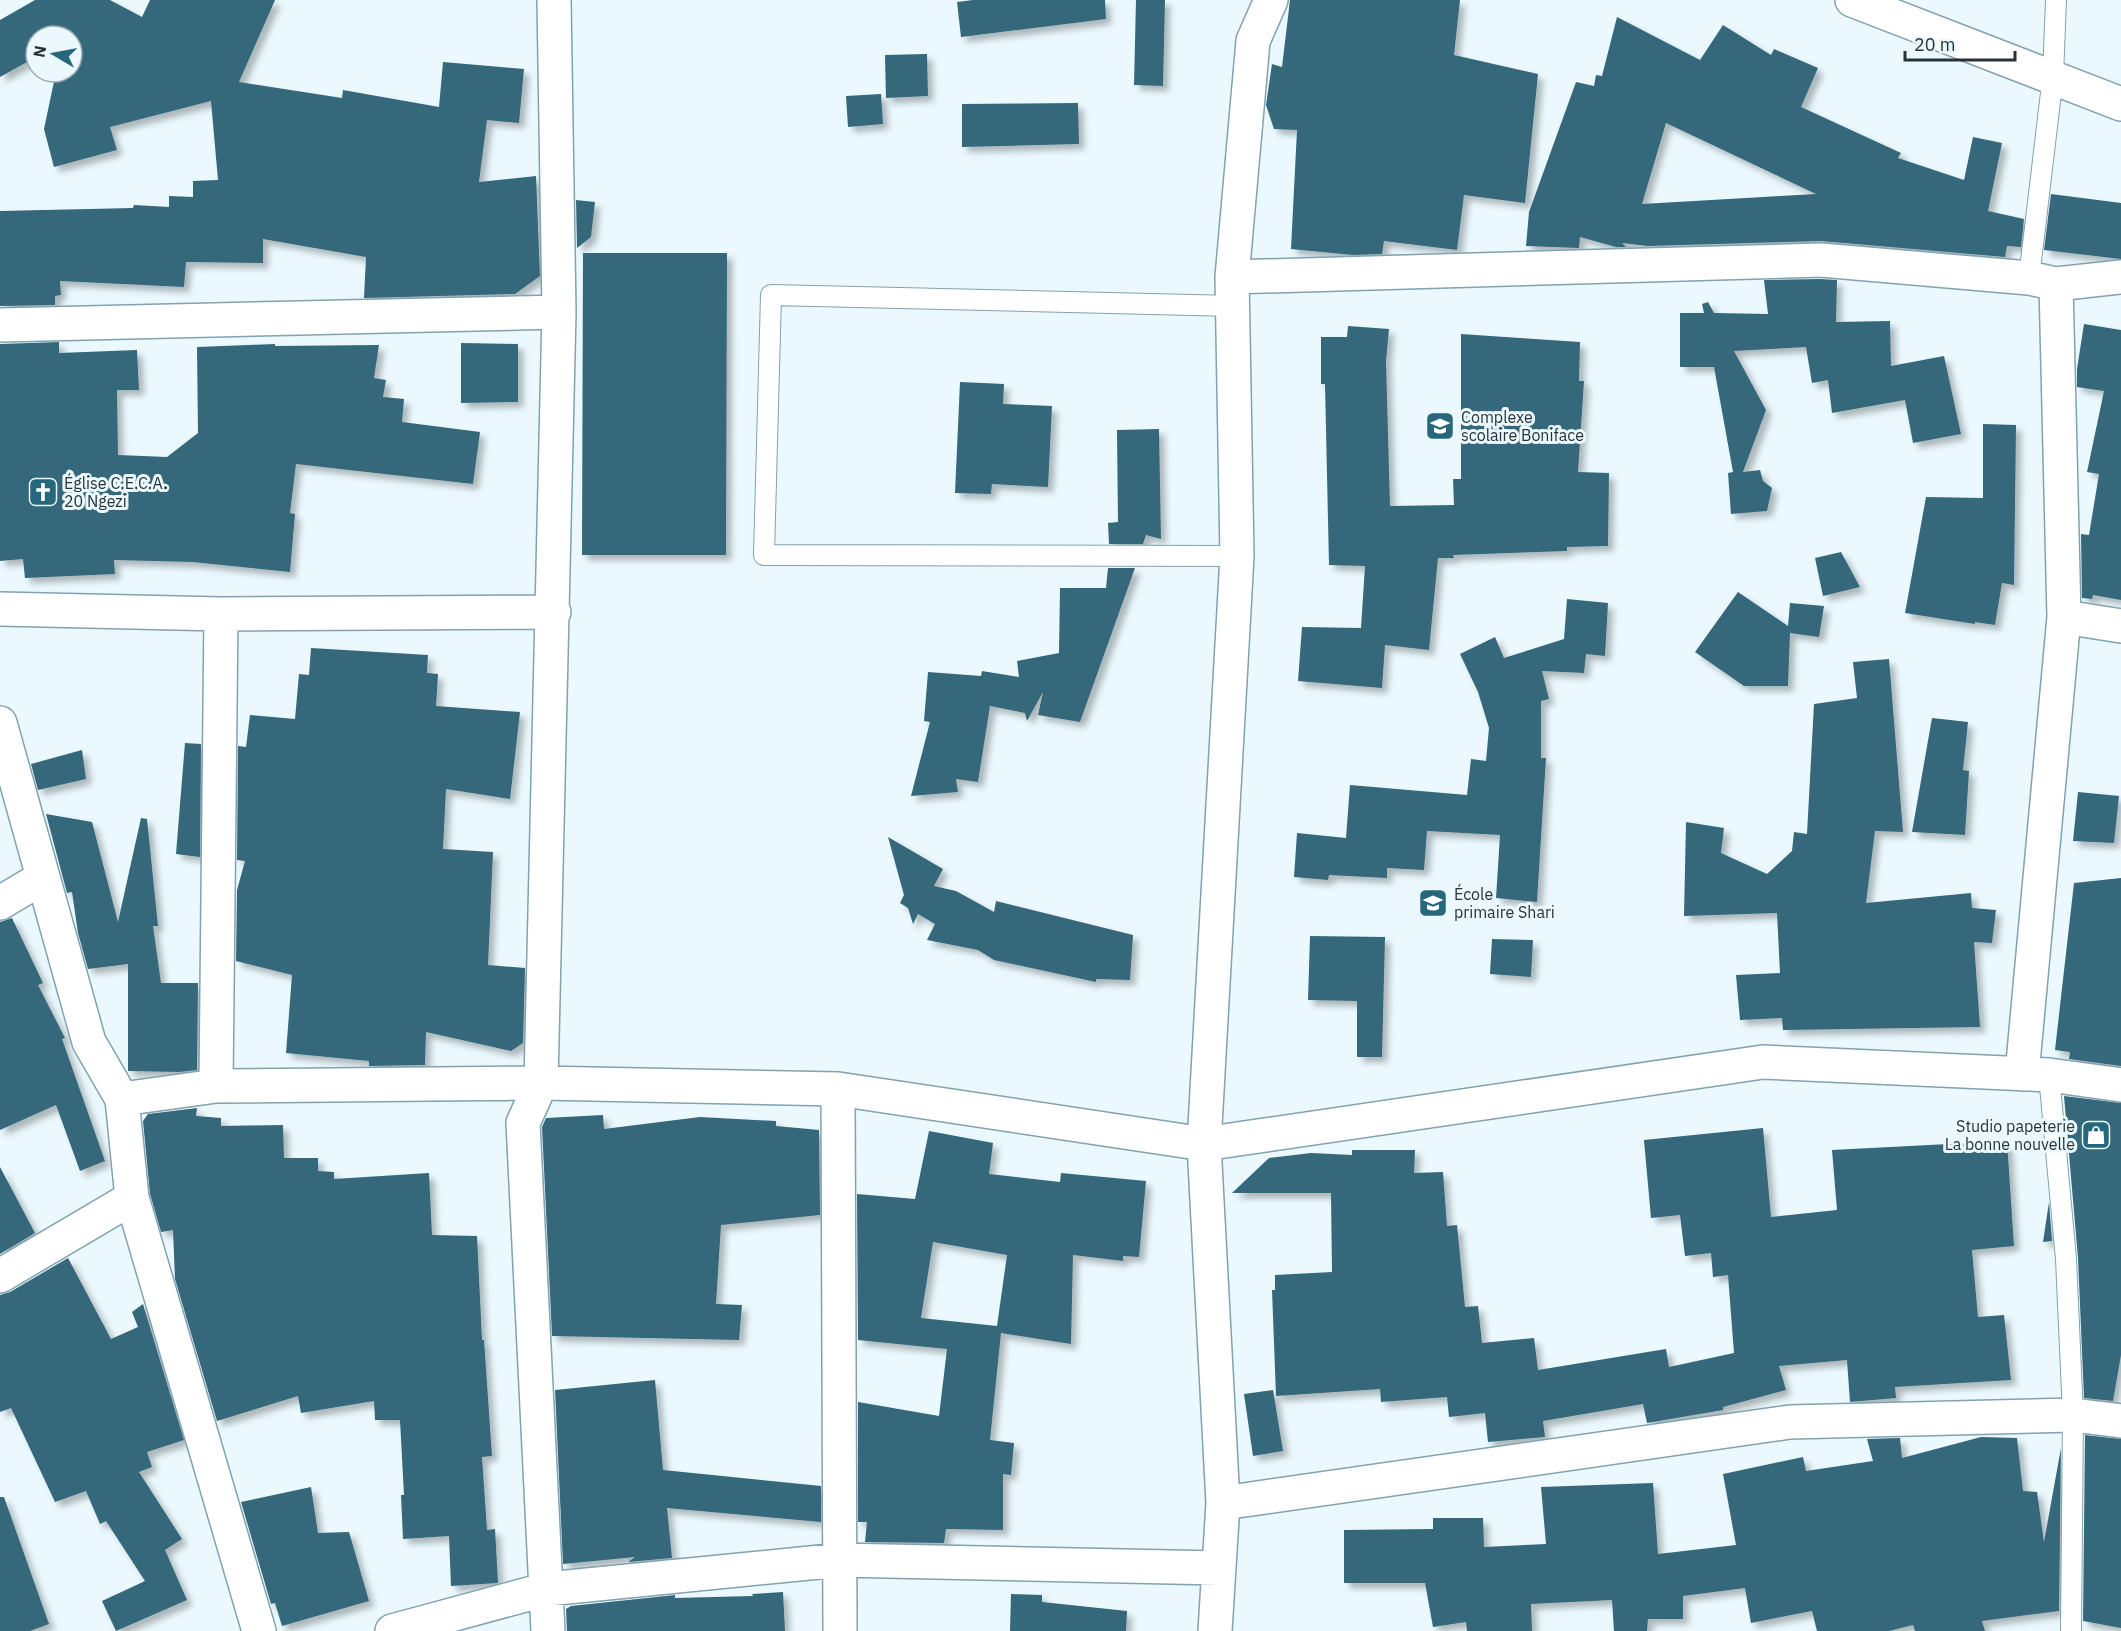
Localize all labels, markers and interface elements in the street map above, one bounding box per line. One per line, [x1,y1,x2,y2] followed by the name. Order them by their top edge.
[24,24,84,84] north arrow
[1905,24,2014,62] scale bar
[1914,33,1956,56] text: 20 m
[28,44,50,59] text: N
[1461,407,1584,445] place label: Complexe scolaire Boniface
[1424,410,1456,442] school or university icon: Complexe scolaire Boniface
[64,472,167,511] place label: Église C.E.C.A. 20 Ngezi
[27,476,59,508] church icon: Église C.E.C.A. 20 Ngezi
[1454,883,1555,922] place label: École primaire Shari
[1417,887,1449,919] school or university icon: École primaire Shari
[1945,1116,2075,1154] place label: Studio papeterie La bonne nouvelle
[2080,1119,2112,1151] shop icon: Studio papeterie La bonne nouvelle

